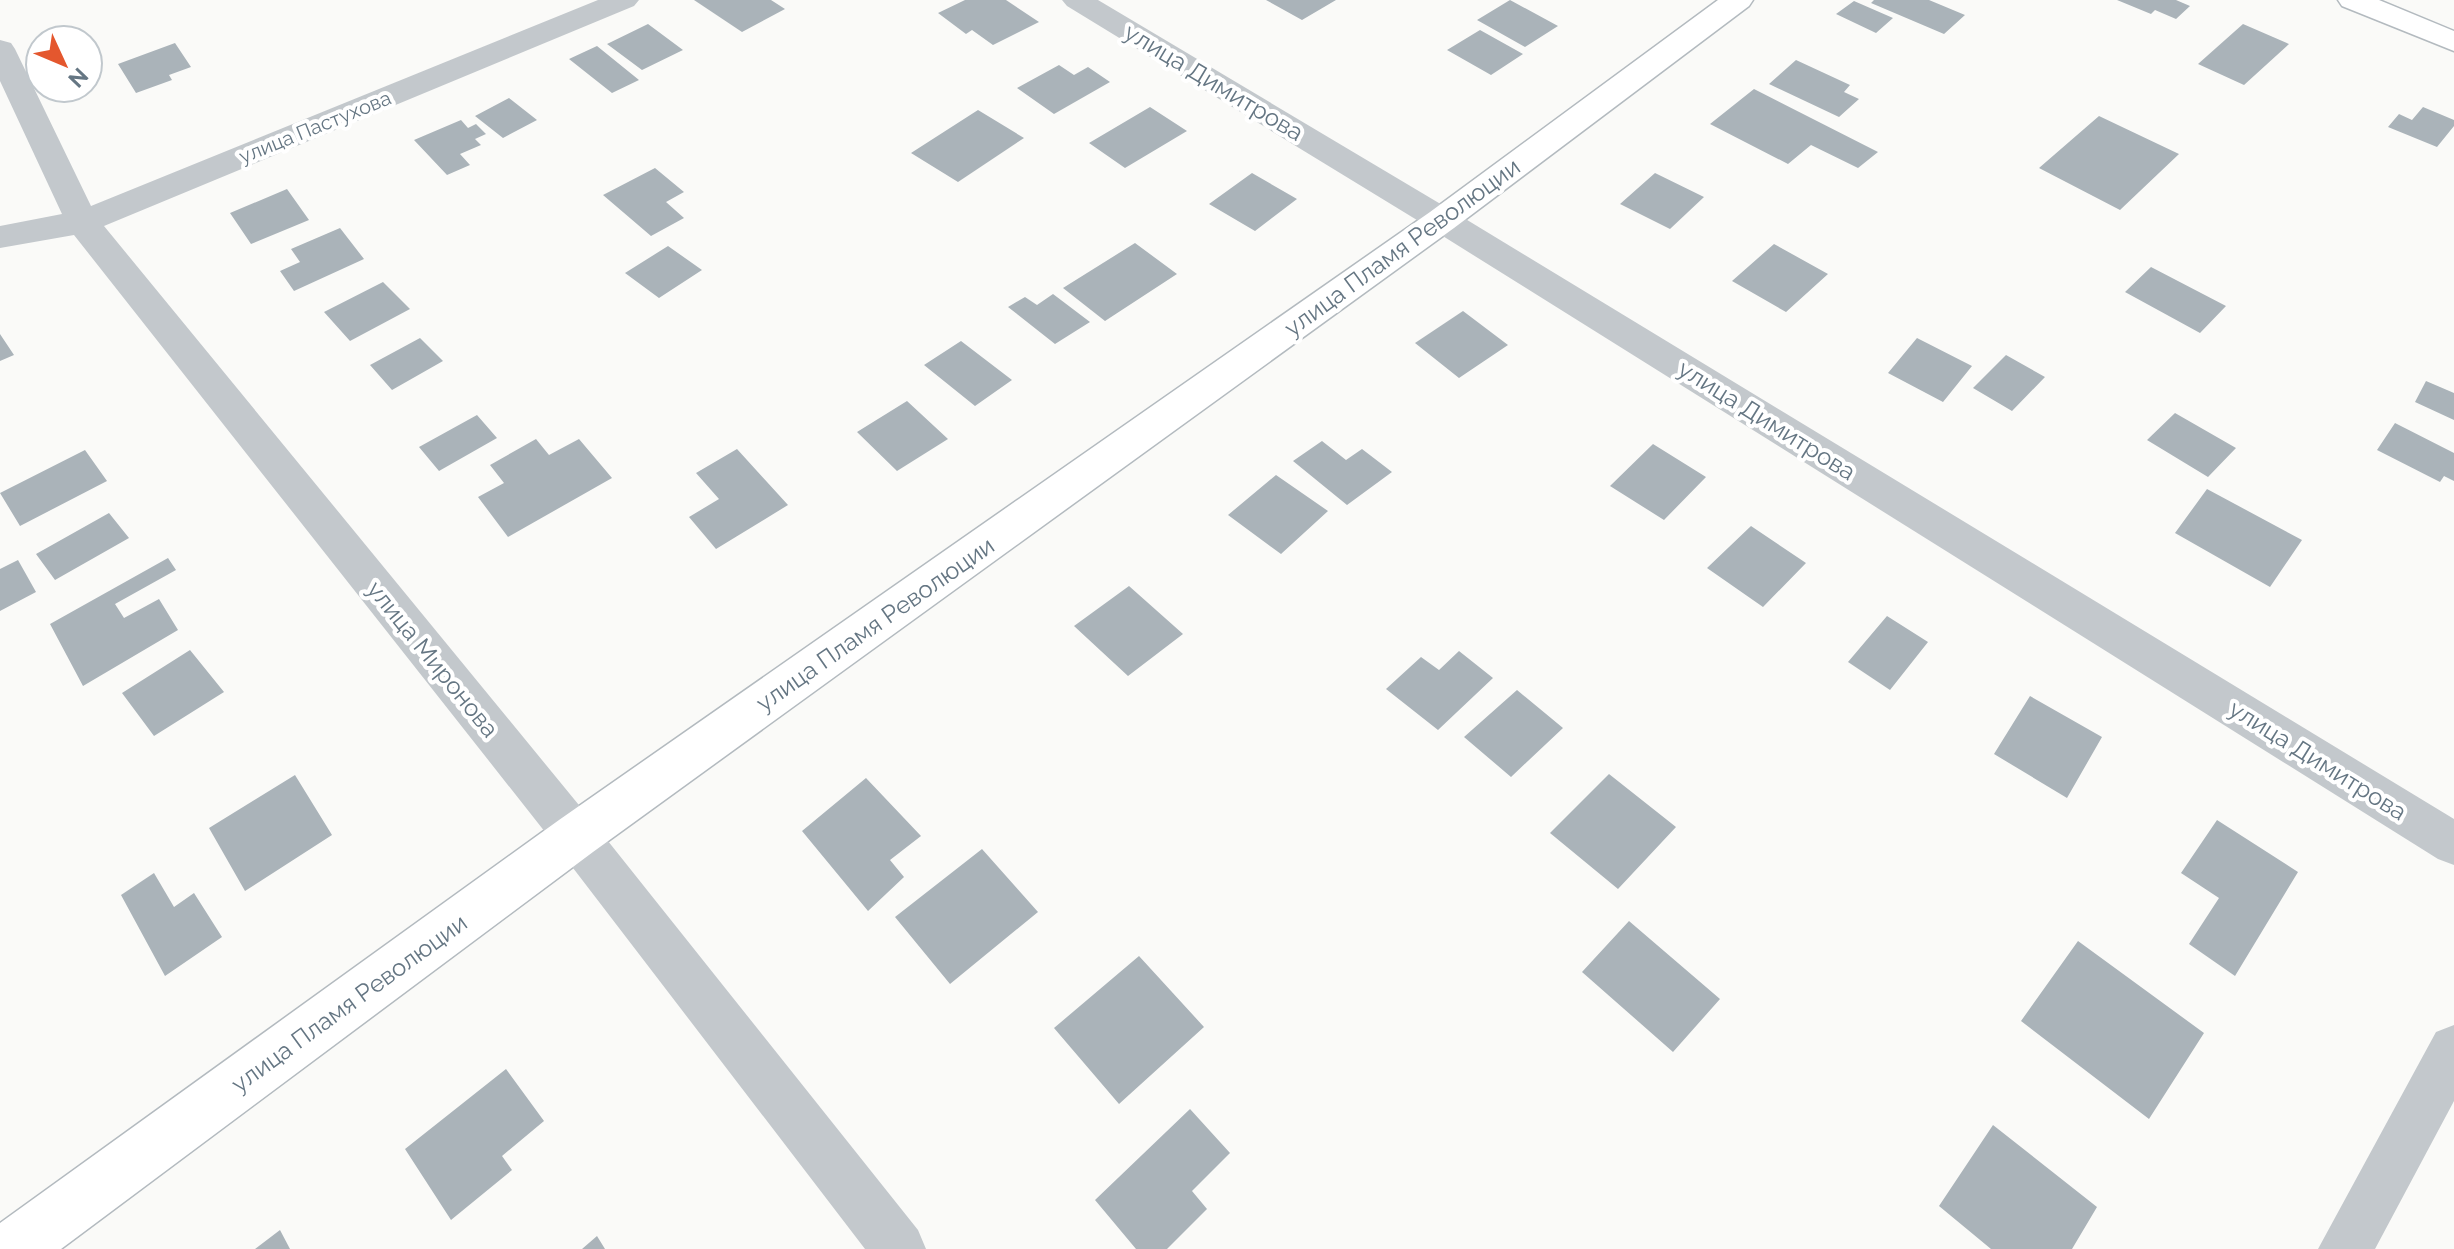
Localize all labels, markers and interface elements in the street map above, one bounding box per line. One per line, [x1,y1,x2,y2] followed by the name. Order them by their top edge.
[1119,17,1309,147] street label: улица Димитрова
[24,24,104,104] north arrow
[63,63,94,93] text: N
[235,86,395,168] street label: улица Пастухова
[1279,152,1525,342] street label: улица Пламя Революции
[1673,354,1861,486] street label: улица Димитрова
[750,531,1000,717] street label: улица Пламя Революции
[361,575,505,743] street label: улица Миронова
[2224,694,2412,826] street label: улица Димитрова
[226,908,472,1098] street label: улица Пламя Революции

